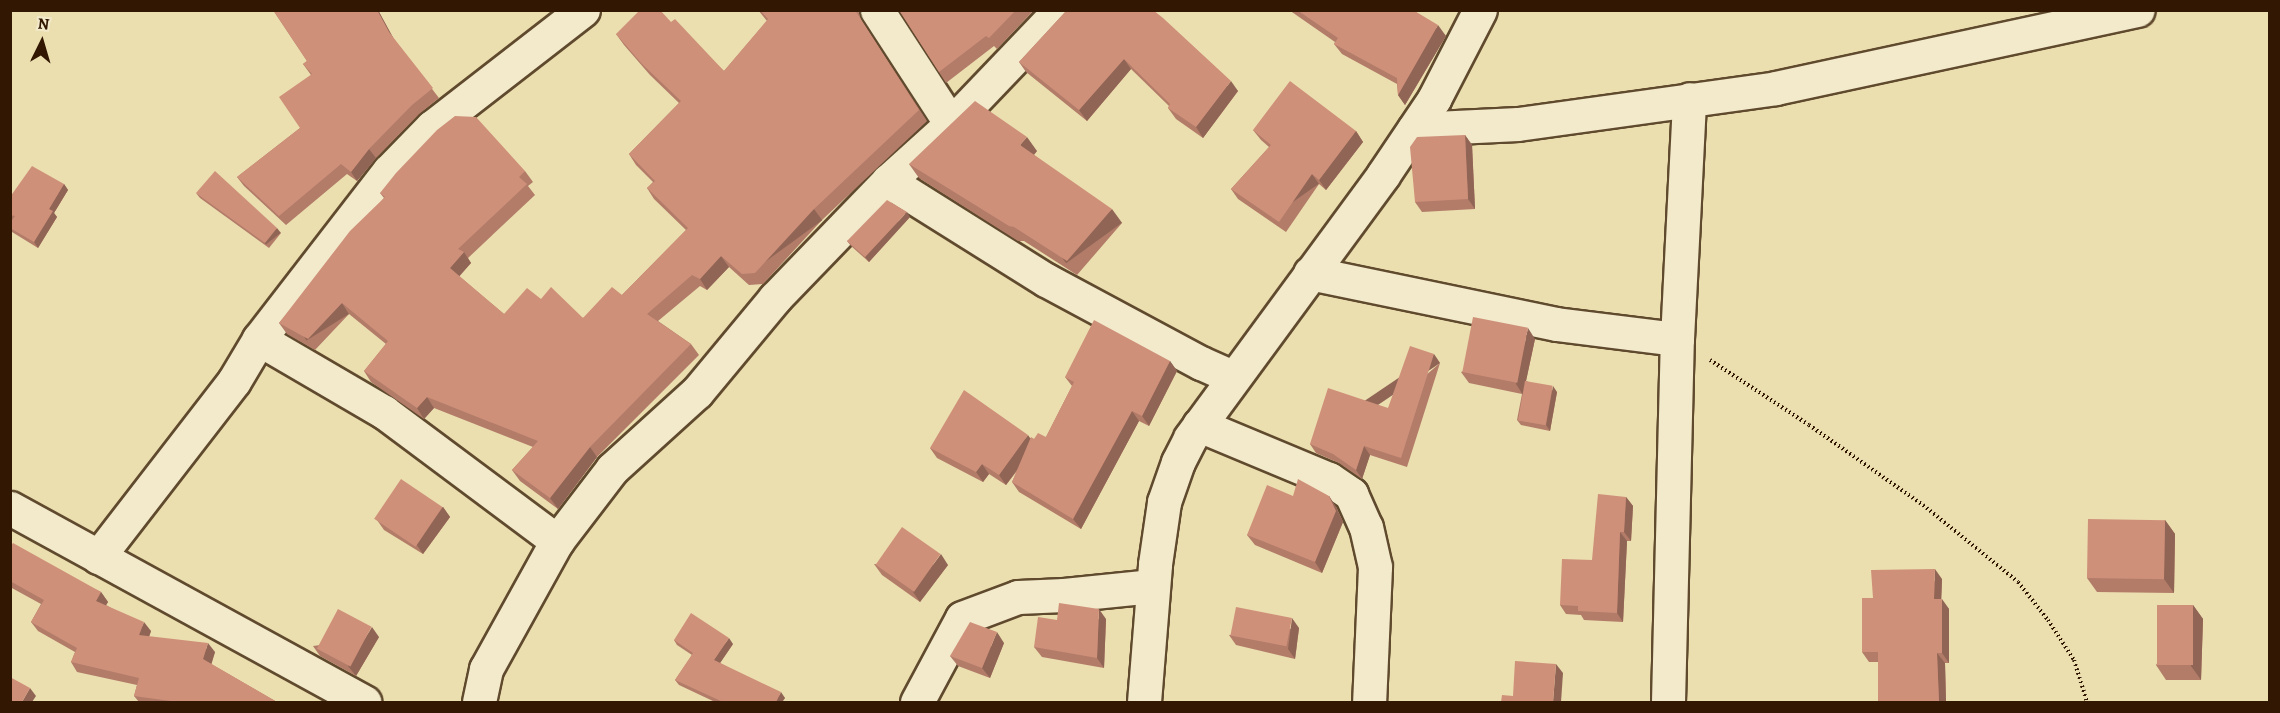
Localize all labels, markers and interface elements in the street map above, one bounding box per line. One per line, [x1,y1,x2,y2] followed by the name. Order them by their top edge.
[12,12,72,72] north arrow
[37,13,50,36] text: N

